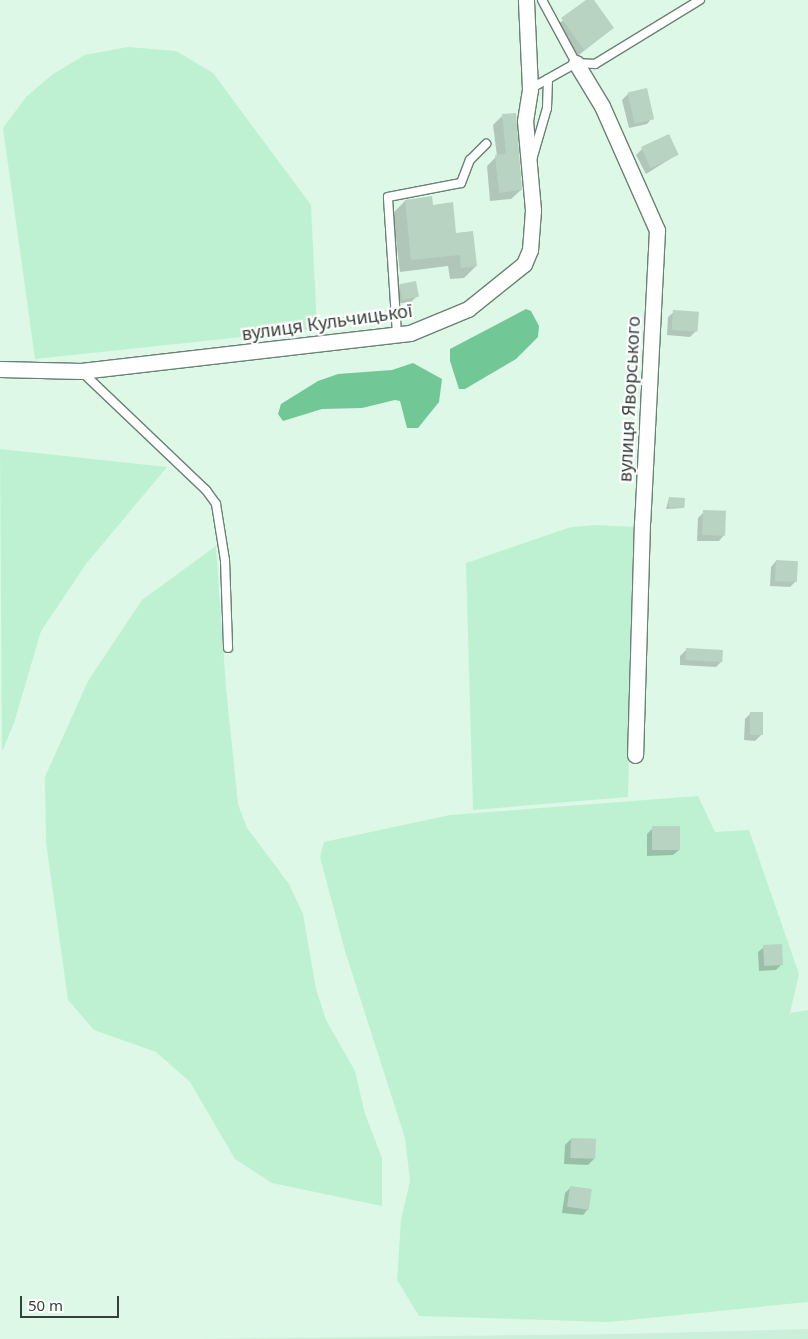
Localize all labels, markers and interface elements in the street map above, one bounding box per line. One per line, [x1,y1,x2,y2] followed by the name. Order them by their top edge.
[240,299,414,345] street label: вулиця Кульчицької
[614,315,644,483] street label: вулиця Яворського
[22,1286,121,1318] scale bar
[28,1295,63,1315] text: 50 m

